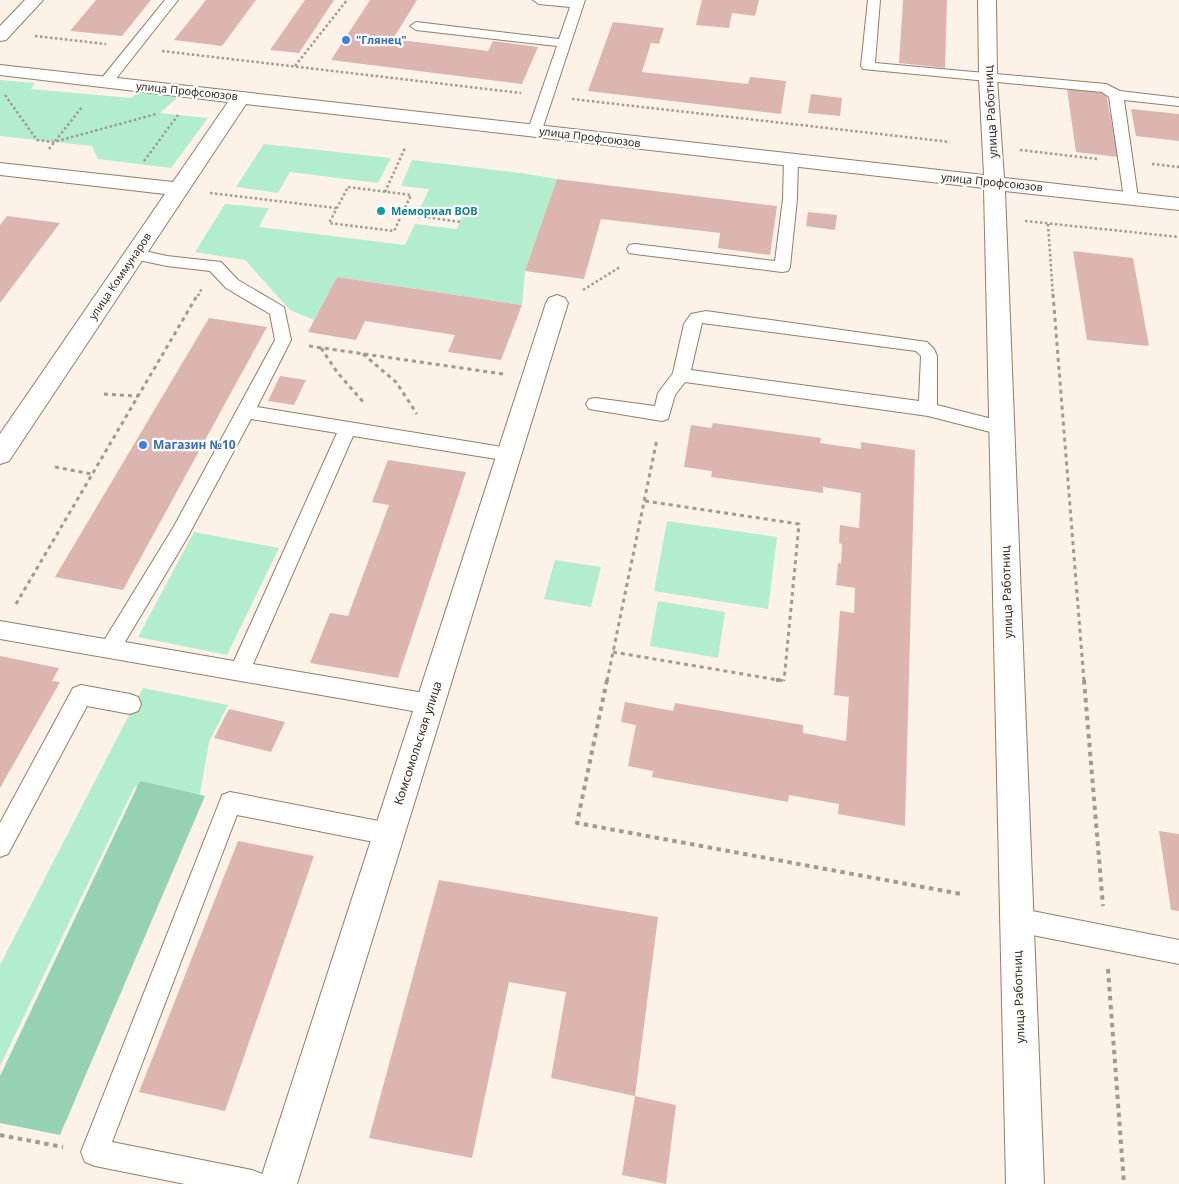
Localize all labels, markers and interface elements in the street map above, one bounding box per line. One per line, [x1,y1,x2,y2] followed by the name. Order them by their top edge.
[356,32,407,47] place label: "Глянец"
[340,34,352,46] marker: "Глянец"
[980,65,1001,159] street label: улица Работниц
[135,78,239,103] street label: улица Профсоюзов
[538,123,642,150] street label: улица Профсоюзов
[940,169,1044,194] street label: улица Профсоюзов
[391,203,478,218] place label: Мемориал ВОВ
[375,205,387,217] marker: Мемориал ВОВ
[85,229,154,322] street label: улица Коммунаров
[153,436,236,453] place label: Магазин №10
[137,439,149,451] marker: Магазин №10
[996,545,1017,639] street label: улица Работниц
[389,679,446,807] street label: Комсомольская улица
[1008,950,1029,1044] street label: улица Работниц

